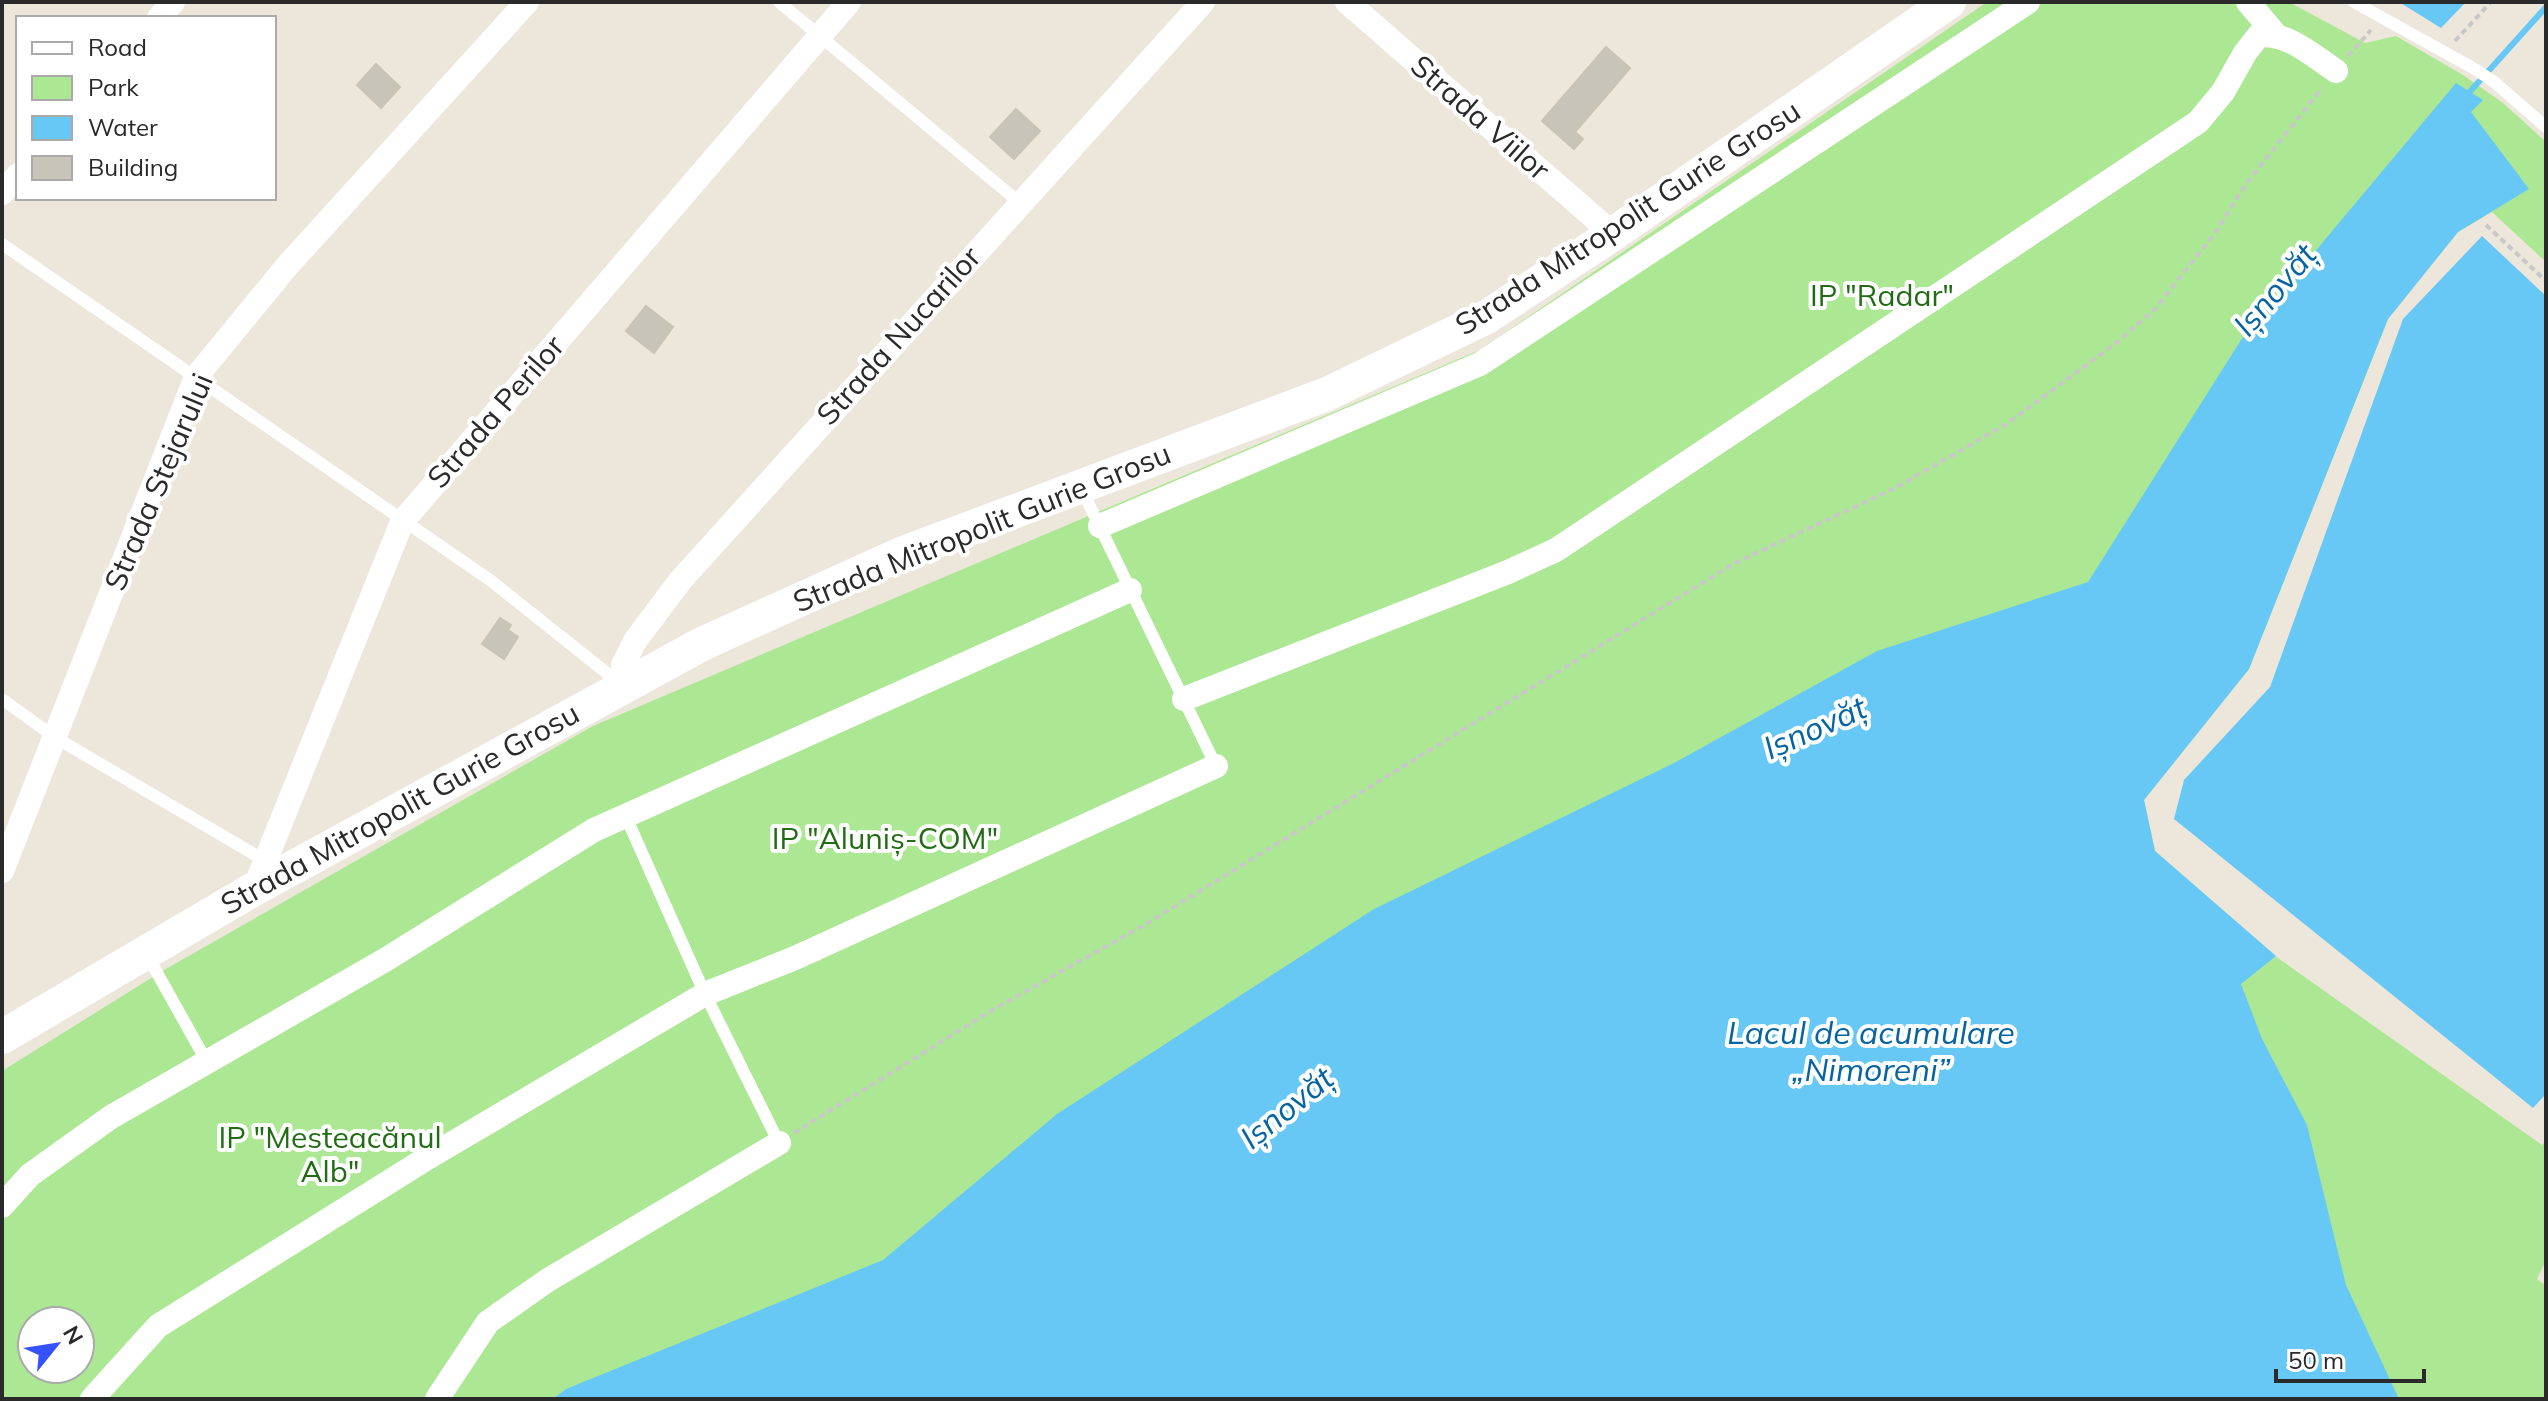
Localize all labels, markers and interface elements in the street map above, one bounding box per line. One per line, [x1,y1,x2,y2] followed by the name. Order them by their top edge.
[16,16,276,200] legend
[88,32,147,62] text: Road
[1403,46,1558,188] street label: Strada Viilor
[88,72,139,102] text: Park
[1448,91,1807,343] street label: Strada Mitropolit Gurie Grosu
[88,112,158,142] text: Water
[88,152,178,182] text: Building
[2224,234,2325,344] water label: Ișnovăț
[808,238,989,433] street label: Strada Nucarilor
[1810,276,1954,314] park label: IP "Radar"
[419,327,572,496] street label: Strada Perilor
[95,367,221,596] street label: Strada Stejarului
[787,434,1176,620] street label: Strada Mitropolit Gurie Grosu
[1757,686,1873,767] water label: Ișnovăț
[214,694,585,923] street label: Strada Mitropolit Gurie Grosu
[772,819,998,857] park label: IP "Aluniș-COM"
[1727,1012,2015,1089] water label: Lacul de acumulare „Nimoreni”
[1232,1057,1342,1157] water label: Ișnovăț
[218,1118,442,1190] park label: IP "Mesteacănul Alb"
[16,1305,96,1385] north arrow
[57,1321,90,1349] text: N
[2276,1333,2424,1383] scale bar
[2288,1345,2344,1375] text: 50 m

